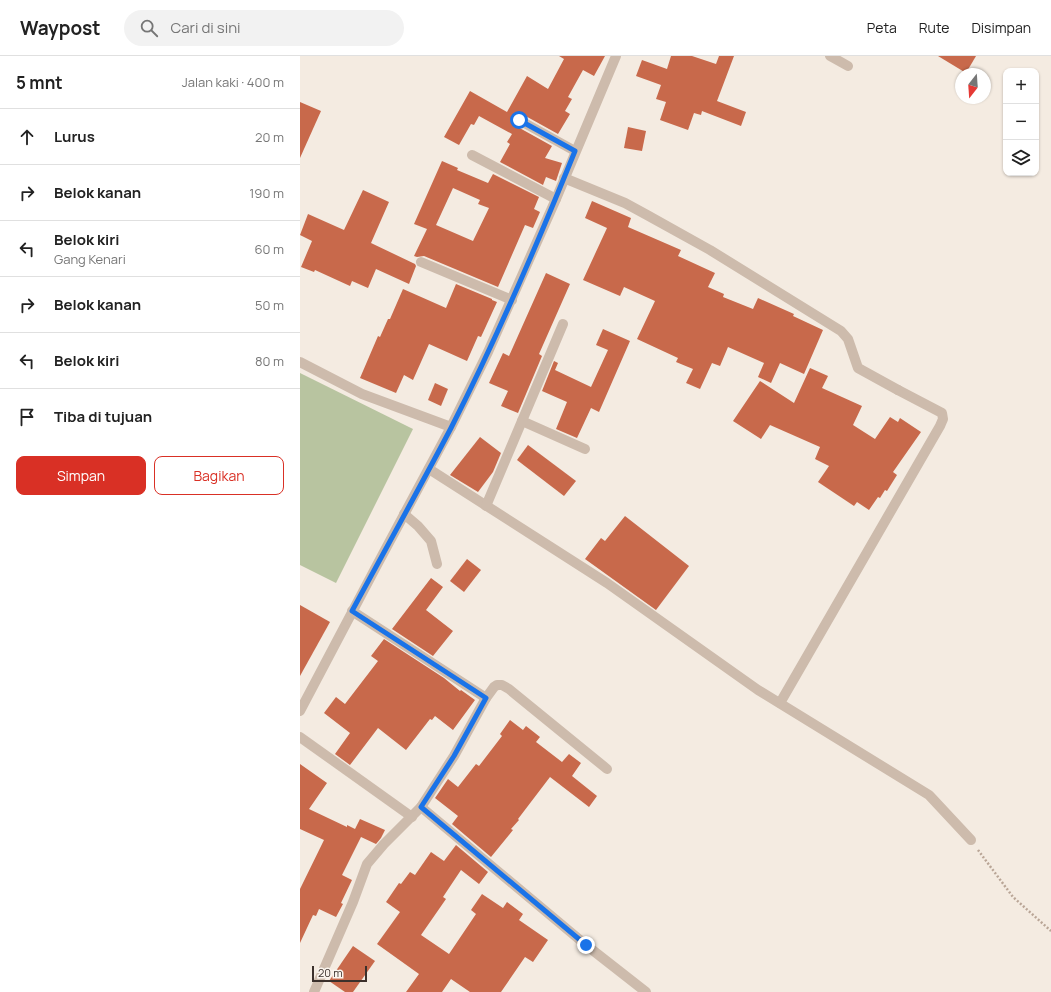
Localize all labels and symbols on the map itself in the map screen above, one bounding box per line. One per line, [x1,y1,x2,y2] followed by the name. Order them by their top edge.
[955,68,991,104] north arrow
[510,111,528,129] route start
[577,936,595,954] route end
[312,964,367,983] scale bar

